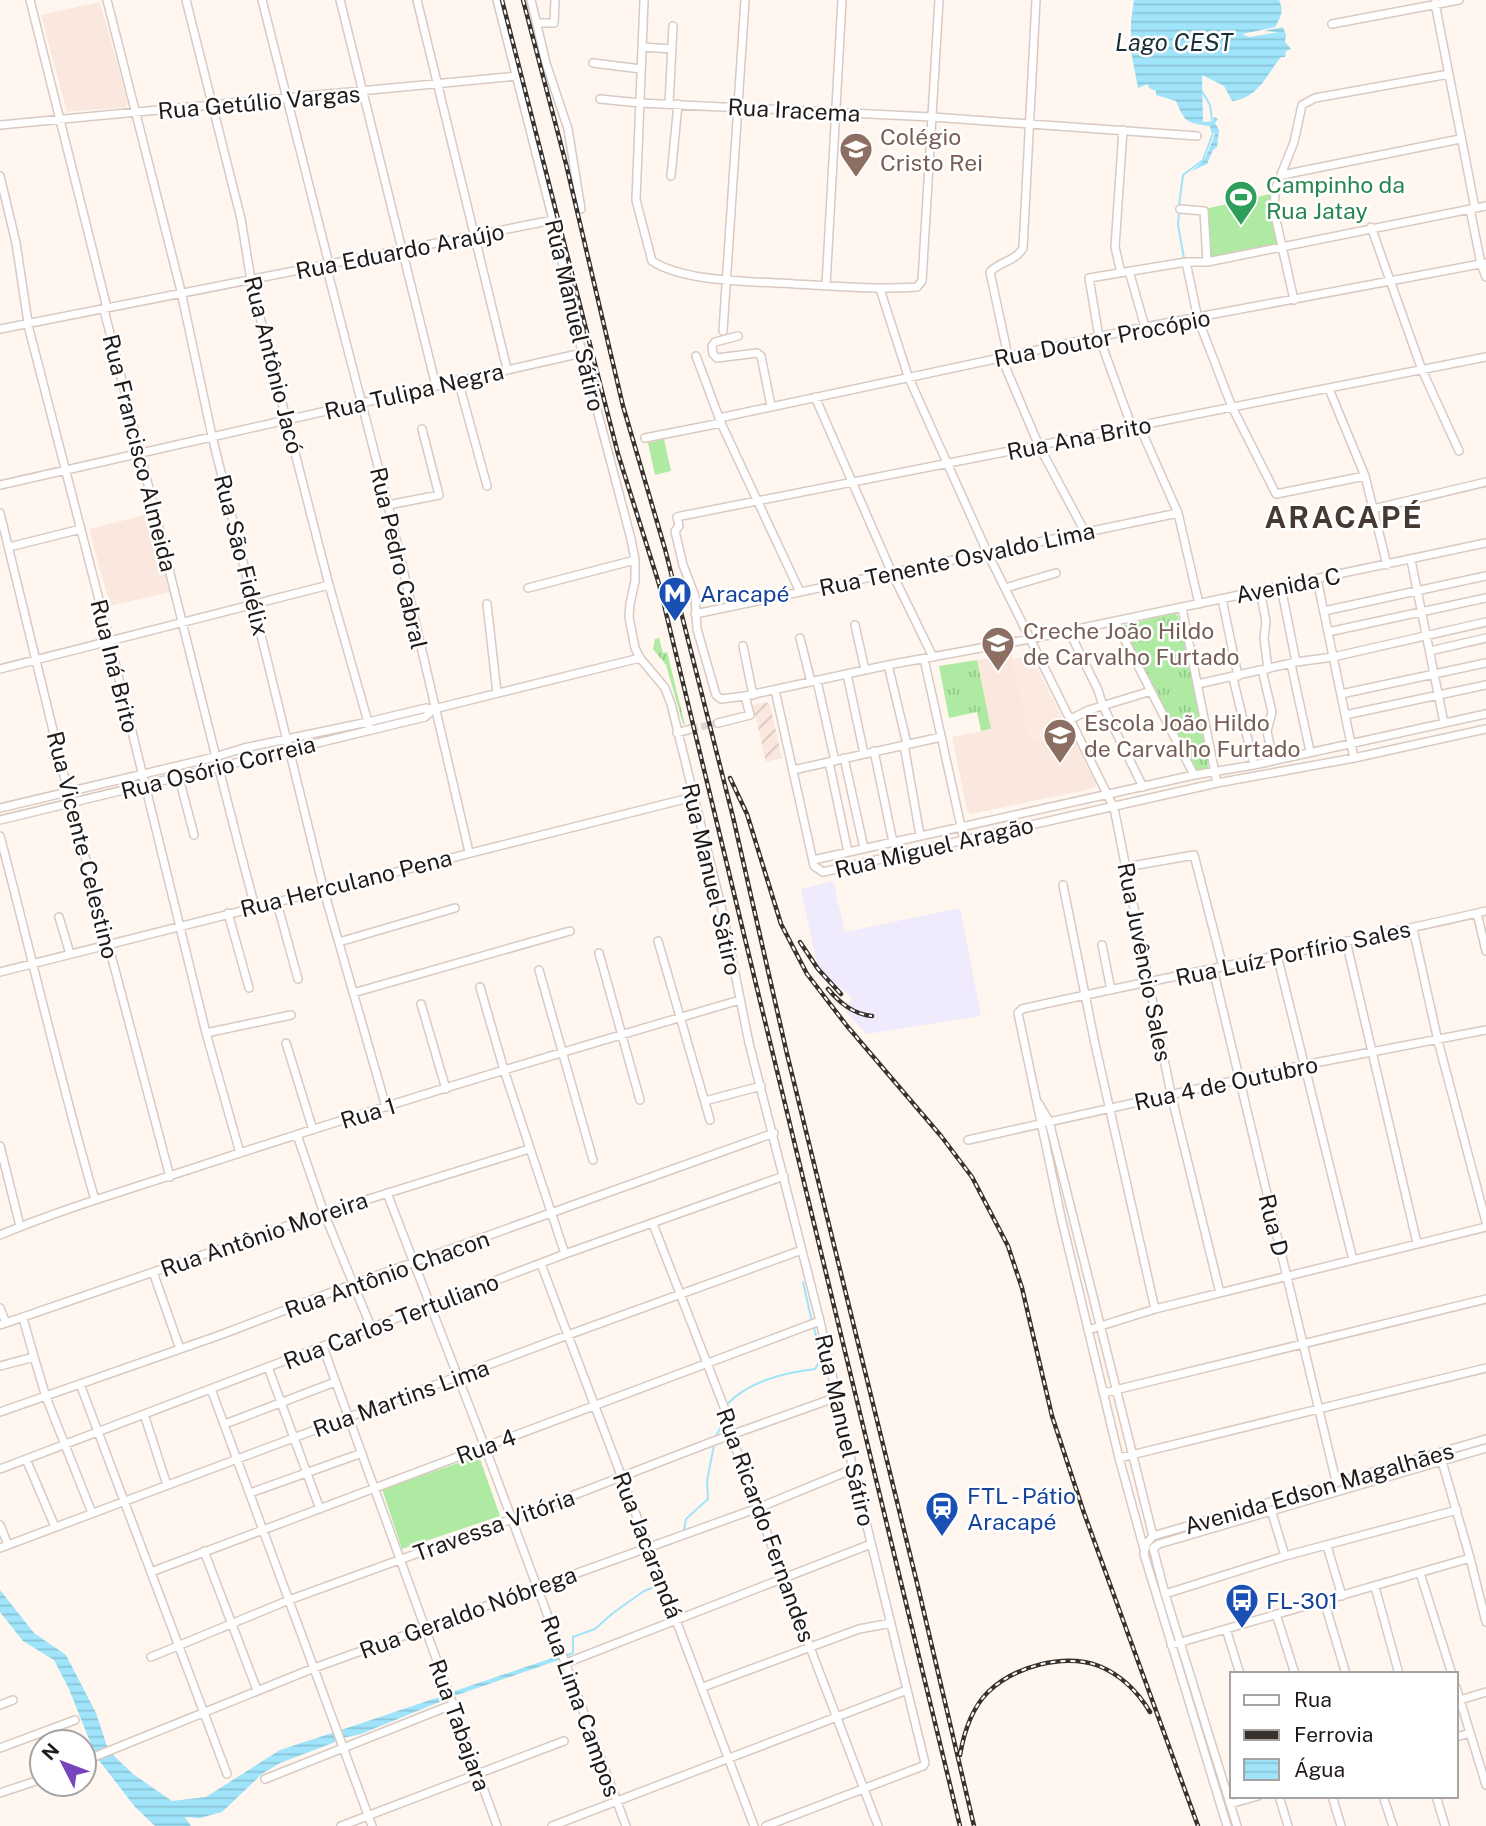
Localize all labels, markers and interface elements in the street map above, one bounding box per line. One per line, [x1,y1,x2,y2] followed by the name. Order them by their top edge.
[1115,28,1234,56] water label: Lago CEST
[157,80,361,124] street label: Rua Getúlio Vargas
[727,93,861,127] street label: Rua Iracema
[880,123,983,176] place label: Colégio Cristo Rei
[837,130,875,179] school or university icon: Colégio Cristo Rei
[1266,171,1405,224] place label: Campinho da Rua Jatay
[1222,178,1260,227] sports icon: Campinho da Rua Jatay
[540,216,610,414] street label: Rua Manuel Sátiro
[293,218,507,284] street label: Rua Eduardo Araújo
[239,273,309,457] street label: Rua Antônio Jacó
[992,304,1212,372] street label: Rua Doutor Procópio
[97,331,183,575] street label: Rua Francisco Almeida
[322,357,506,425] street label: Rua Tulipa Negra
[1004,411,1154,465] street label: Rua Ana Brito
[365,464,433,652] street label: Rua Pedro Cabral
[209,472,275,638] street label: Rua São Fidélix
[1265,499,1423,535] district label: ARACAPÉ
[817,517,1097,601] street label: Rua Tenente Osvaldo Lima
[1233,562,1343,608] street label: Avenida C
[656,574,694,623] metro station icon: Aracapé
[700,580,789,607] place label: Aracapé
[85,596,145,736] street label: Rua Iná Brito
[1023,617,1239,670] place label: Creche João Hildo de Carvalho Furtado
[979,624,1017,673] school or university icon: Creche João Hildo de Carvalho Furtado
[1084,709,1300,762] place label: Escola João Hildo de Carvalho Furtado
[1041,716,1079,765] school or university icon: Escola João Hildo de Carvalho Furtado
[42,728,124,962] street label: Rua Vicente Celestino
[118,730,318,804] street label: Rua Osório Correia
[677,780,747,978] street label: Rua Manuel Sátiro
[832,811,1036,883] street label: Rua Miguel Aragão
[237,844,455,922] street label: Rua Herculano Pena
[1112,860,1178,1064] street label: Rua Juvêncio Sales
[1173,915,1413,991] street label: Rua Luíz Porfírio Sales
[1132,1050,1320,1116] street label: Rua 4 de Outubro
[337,1092,399,1134] street label: Rua 1
[157,1186,371,1282] street label: Rua Antônio Moreira
[1253,1191,1295,1259] street label: Rua D
[281,1224,493,1324] street label: Rua Antônio Chacon
[279,1267,503,1375] street label: Rua Carlos Tertuliano
[810,1331,880,1529] street label: Rua Manuel Sátiro
[309,1354,493,1442] street label: Rua Martins Lima
[711,1404,821,1646] street label: Rua Ricardo Fernandes
[452,1423,520,1469] street label: Rua 4
[1181,1437,1457,1539] street label: Avenida Edson Magalhães
[608,1468,688,1622] street label: Rua Jacarandá
[967,1482,1076,1535] place label: FTL - Pátio Aracapé
[410,1483,578,1567] street label: Travessa Vitória
[923,1489,961,1538] station icon: FTL - Pátio Aracapé
[356,1560,580,1664] street label: Rua Geraldo Nóbrega
[1223,1581,1261,1630] bus stop icon: FL-301
[1266,1587,1338,1614] place label: FL-301
[536,1612,626,1800] street label: Rua Lima Campos
[424,1655,496,1795] street label: Rua Tabajara
[1230,1672,1458,1798] legend
[1294,1687,1332,1712] text: Rua
[1294,1722,1373,1747] text: Ferrovia
[28,1728,98,1798] north arrow
[37,1739,64,1765] text: N
[1294,1757,1345,1782] text: Água

